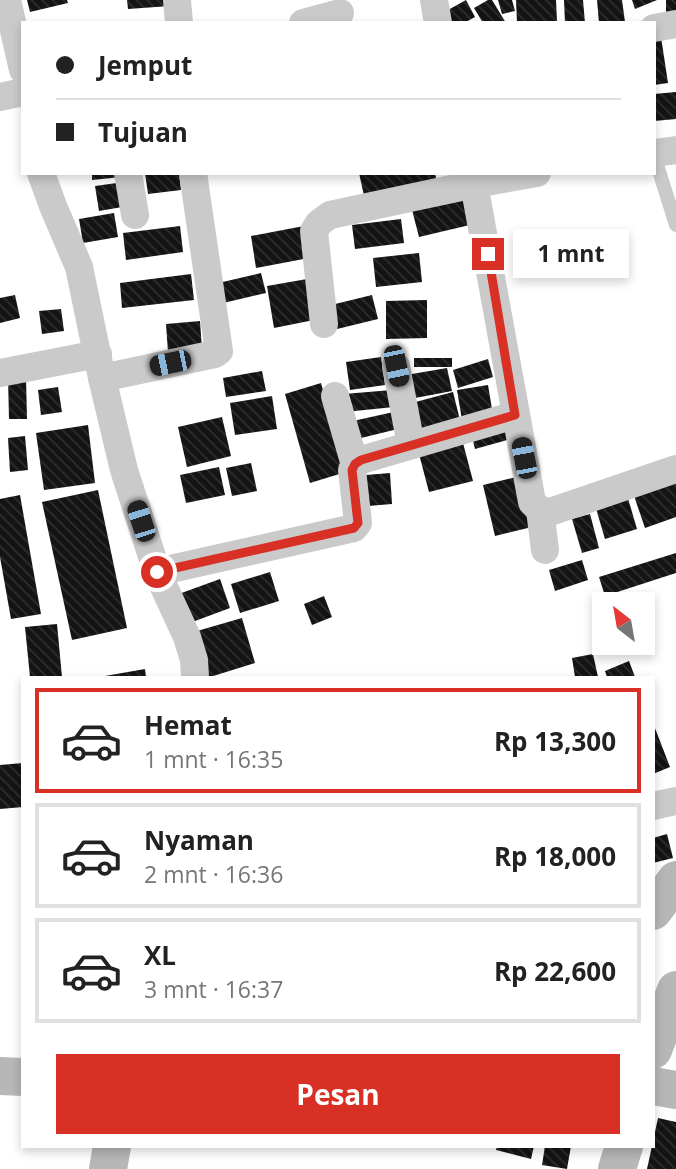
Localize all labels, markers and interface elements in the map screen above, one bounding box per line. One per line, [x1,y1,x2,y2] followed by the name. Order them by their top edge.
[98,47,192,83] text: Jemput
[98,114,188,150] text: Tujuan
[512,230,628,278] callout: 1 mnt
[538,237,604,269] text: 1 mnt
[472,238,504,270] route end
[382,343,411,389] car
[148,348,193,378] car
[510,435,539,481] car
[125,498,158,544] car
[141,556,173,588] route start
[592,592,654,654] north arrow
[592,592,655,655] map controls
[144,707,232,743] text: Hemat
[60,709,123,772] icon: car
[494,723,616,759] text: Rp 13,300
[144,743,283,775] text: 1 mnt · 16:35
[144,822,254,858] text: Nyaman
[60,824,123,887] icon: car
[494,838,616,874] text: Rp 18,000
[144,858,283,890] text: 2 mnt · 16:36
[144,937,176,973] text: XL
[60,939,123,1002] icon: car
[494,953,616,989] text: Rp 22,600
[144,973,283,1005] text: 3 mnt · 16:37
[56,1054,620,1134] button: Pesan

